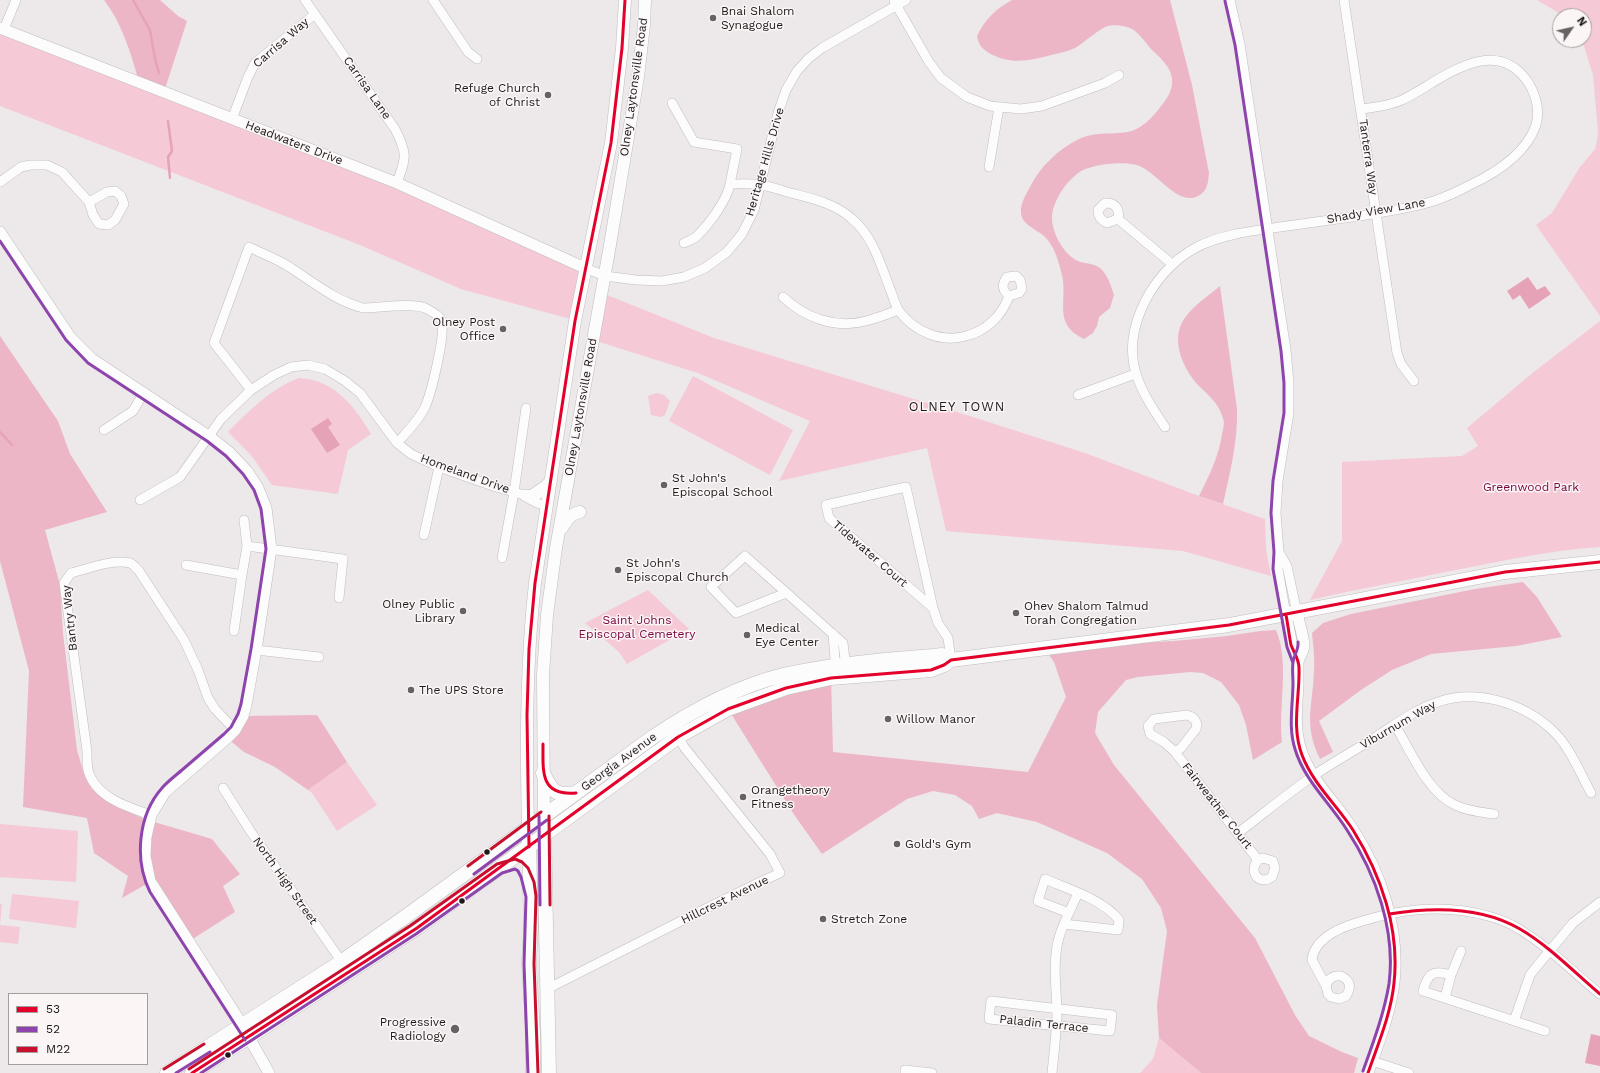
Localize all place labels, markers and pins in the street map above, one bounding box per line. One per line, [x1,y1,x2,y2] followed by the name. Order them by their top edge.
[721,4,795,32] place label: Bnai Shalom Synagogue
[708,13,718,23] marker: Bnai Shalom Synagogue
[454,81,540,109] place label: Refuge Church of Christ
[543,90,553,100] marker: Refuge Church of Christ
[432,315,495,343] place label: Olney Post Office
[498,324,508,334] marker: Olney Post Office
[672,471,773,499] place label: St John's Episcopal School
[659,480,669,490] marker: St John's Episcopal School
[626,556,729,584] place label: St John's Episcopal Church
[613,565,623,575] marker: St John's Episcopal Church
[382,597,455,625] place label: Olney Public Library
[1024,599,1149,627] place label: Ohev Shalom Talmud Torah Congregation
[458,606,468,616] marker: Olney Public Library
[1011,608,1021,618] marker: Ohev Shalom Talmud Torah Congregation
[755,621,819,649] place label: Medical Eye Center
[742,630,752,640] marker: Medical Eye Center
[419,683,504,697] place label: The UPS Store
[406,685,416,695] marker: The UPS Store
[896,712,976,726] place label: Willow Manor
[883,714,893,724] marker: Willow Manor
[751,783,830,811] place label: Orangetheory Fitness
[738,792,748,802] marker: Orangetheory Fitness
[905,837,971,851] place label: Gold's Gym
[892,839,902,849] marker: Gold's Gym
[482,847,492,857] unlabelled marker
[457,896,467,906] unlabelled marker
[831,912,907,926] place label: Stretch Zone
[818,914,828,924] marker: Stretch Zone
[380,1015,446,1043] place label: Progressive Radiology
[449,1023,461,1035] marker: Progressive Radiology
[223,1050,233,1060] unlabelled marker

